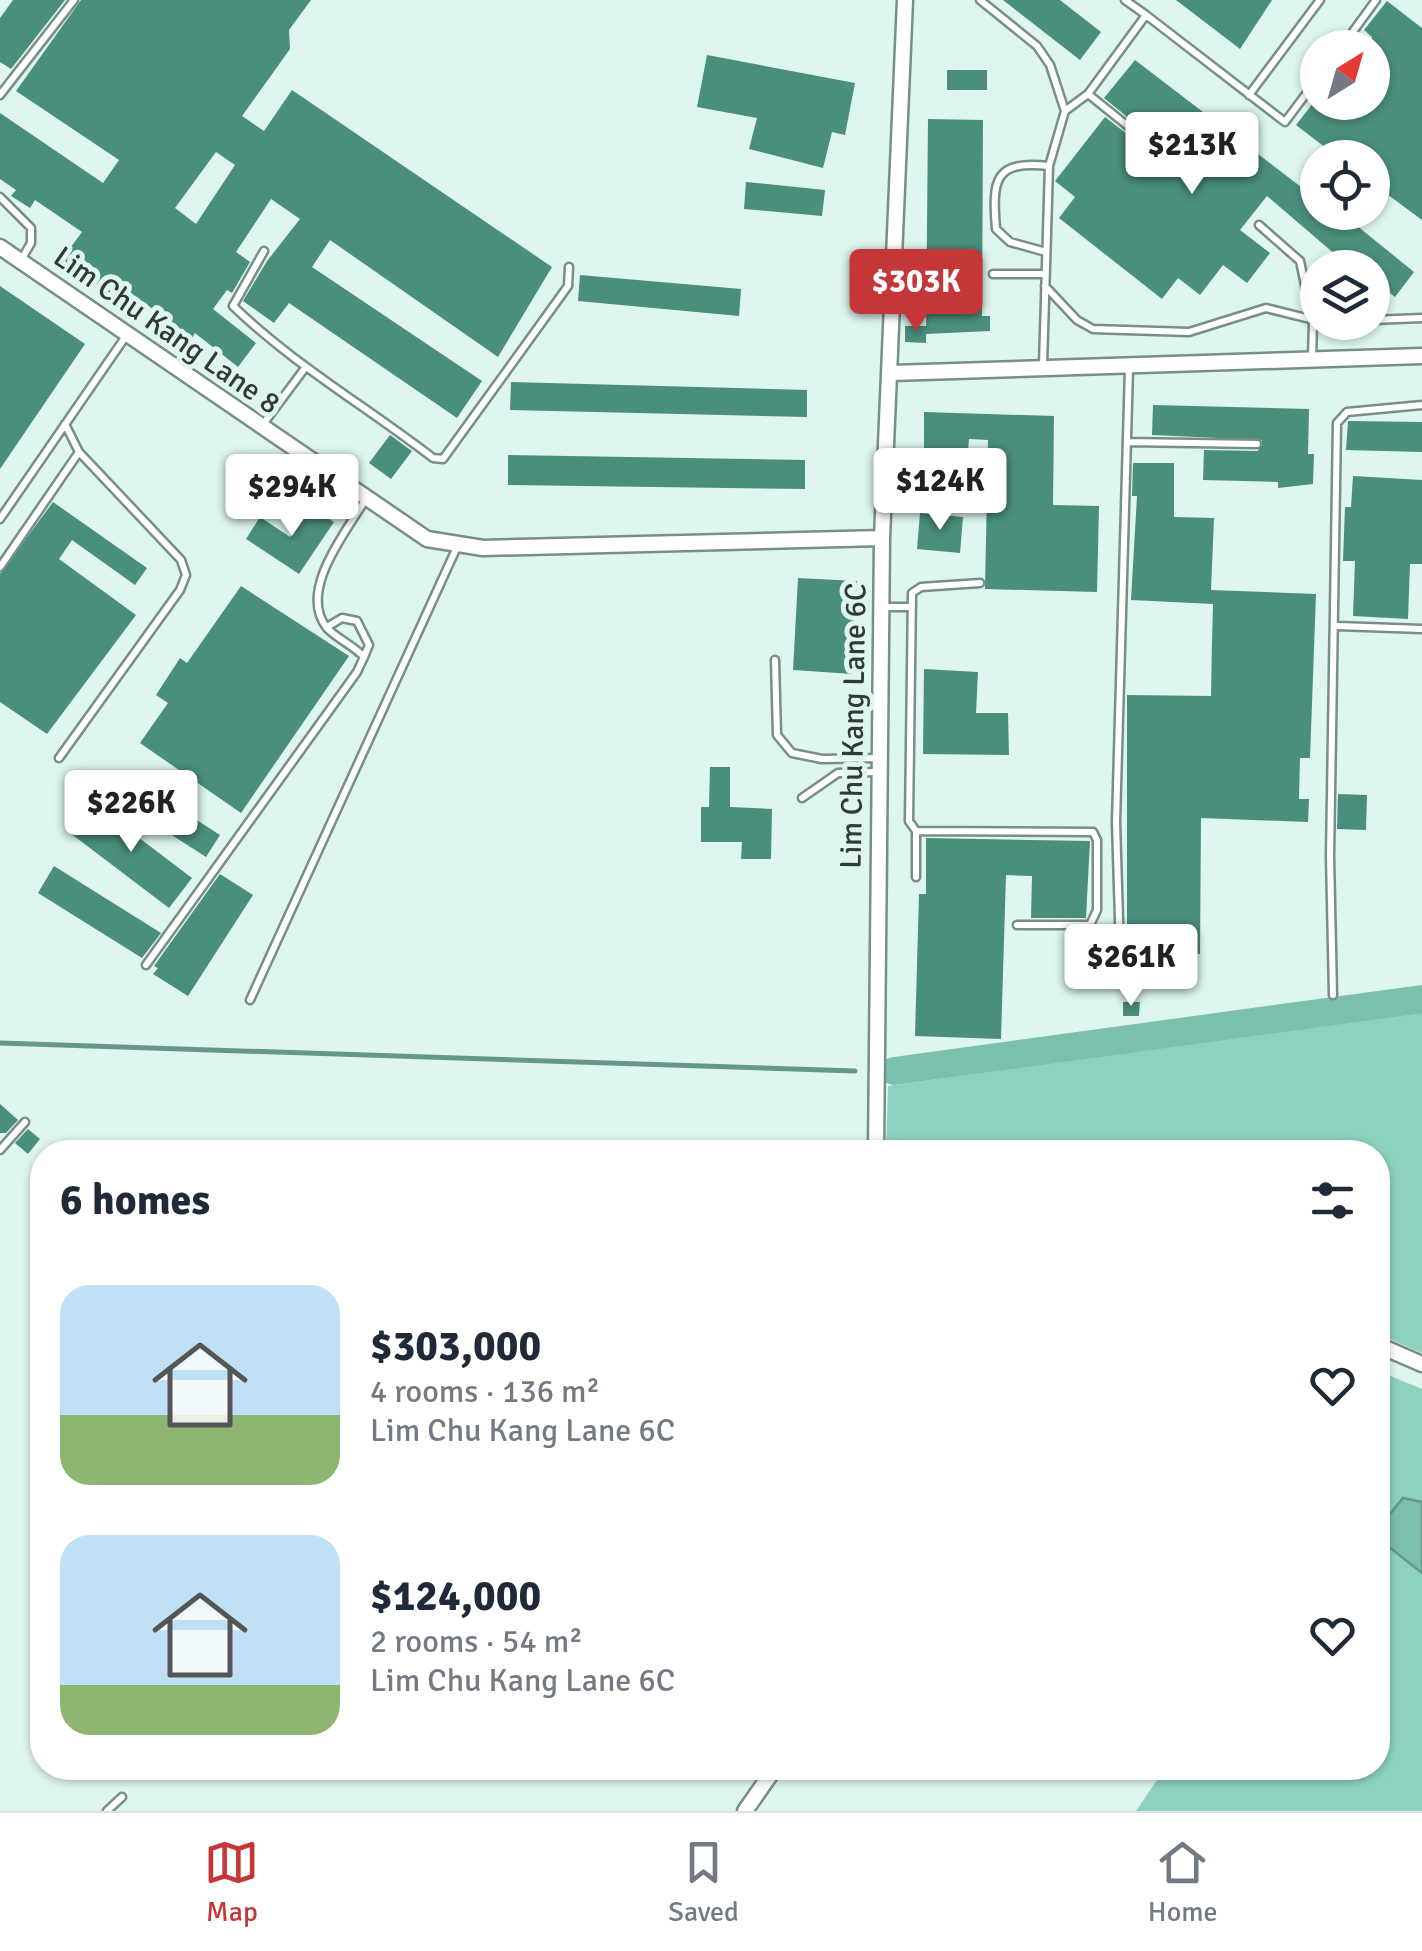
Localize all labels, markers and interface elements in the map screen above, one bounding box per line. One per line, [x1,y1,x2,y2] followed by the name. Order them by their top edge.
[1300,30,1390,120] north arrow
[1300,30,1390,340] map controls
[1122,112,1262,197] pin: $213K
[1148,125,1236,164] text: $213K
[1300,140,1390,230] button: locate
[46,238,287,422] street label: Lim Chu Kang Lane 8
[846,249,986,334] pin: $303K
[1300,250,1390,340] button: layers
[872,262,960,301] text: $303K
[870,448,1010,533] pin: $124K
[222,454,362,539] pin: $294K
[896,461,984,500] text: $124K
[248,467,336,506] text: $294K
[833,583,874,869] street label: Lim Chu Kang Lane 6C
[61,770,201,855] pin: $226K
[87,783,175,822] text: $226K
[1061,924,1201,1009] pin: $261K
[1087,937,1175,976] text: $261K
[1305,1173,1360,1228] icon: filters
[60,1175,210,1226] text: 6 homes
[370,1321,541,1372] text: $303,000
[140,1325,260,1445] icon: home
[1305,1358,1360,1413] icon: heart
[370,1372,600,1411] text: 4 rooms · 136 m²
[370,1411,675,1450] text: Lim Chu Kang Lane 6C
[370,1571,541,1622] text: $124,000
[140,1575,260,1695] icon: home
[1305,1608,1360,1663] icon: heart
[370,1622,583,1661] text: 2 rooms · 54 m²
[370,1661,675,1700] text: Lim Chu Kang Lane 6C
[204,1835,259,1929] tab: Map
[668,1835,739,1929] tab: Saved
[1148,1835,1218,1929] tab: Home

